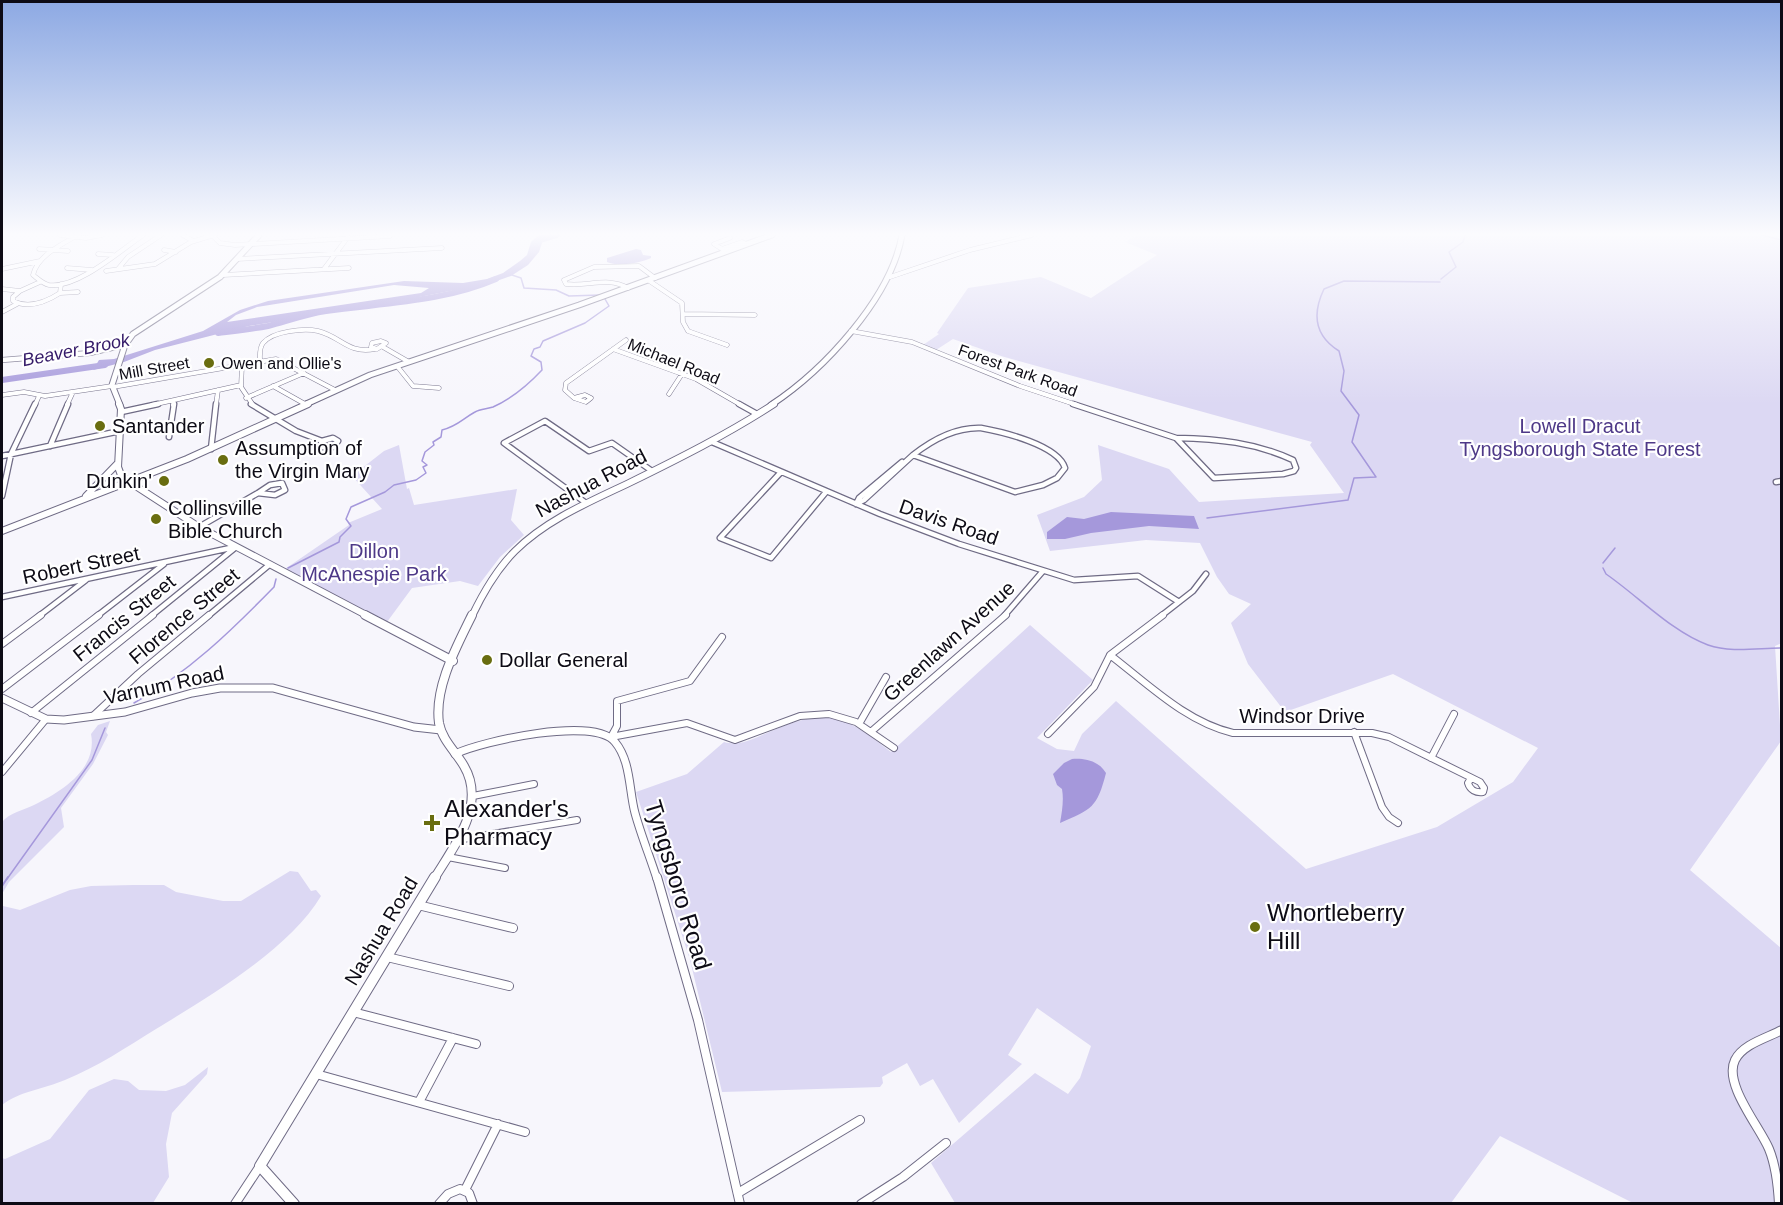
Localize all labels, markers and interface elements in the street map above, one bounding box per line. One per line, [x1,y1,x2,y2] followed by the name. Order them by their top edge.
[21,330,132,370] water label: Beaver Brook
[625,335,722,388] street label: Michael Road
[956,341,1080,400] street label: Forest Park Road
[118,354,191,383] street label: Mill Street
[221,355,341,372] place label: Owen and Ollie's
[202,356,216,370] marker: Owen and Ollie's
[112,415,205,437] place label: Santander
[1459,415,1701,460] park label: Lowell Dracut Tyngsborough State Forest
[93,419,107,433] marker: Santander
[235,437,369,482] place label: Assumption of the Virgin Mary
[532,445,650,521] street label: Nashua Road
[216,453,230,467] marker: Assumption of the Virgin Mary
[86,470,152,492] place label: Dunkin'
[157,474,171,488] marker: Dunkin'
[897,495,1001,549] street label: Davis Road
[168,497,283,542] place label: Collinsville Bible Church
[149,512,163,526] marker: Collinsville Bible Church
[301,540,448,585] park label: Dillon McAnespie Park
[21,542,142,588] street label: Robert Street
[125,563,244,668] street label: Florence Street
[69,570,180,666] street label: Francis Street
[879,576,1019,706] street label: Greenlawn Avenue
[499,649,628,671] place label: Dollar General
[480,653,494,667] marker: Dollar General
[102,662,226,708] street label: Varnum Road
[1239,705,1365,727] street label: Windsor Drive
[444,795,569,850] place label: Alexander's Pharmacy
[640,797,717,973] street label: Tyngsboro Road
[425,816,439,830] marker: Alexander's Pharmacy
[340,873,422,989] street label: Nashua Road
[1267,899,1404,954] place label: Whortleberry Hill
[1248,920,1262,934] marker: Whortleberry Hill

